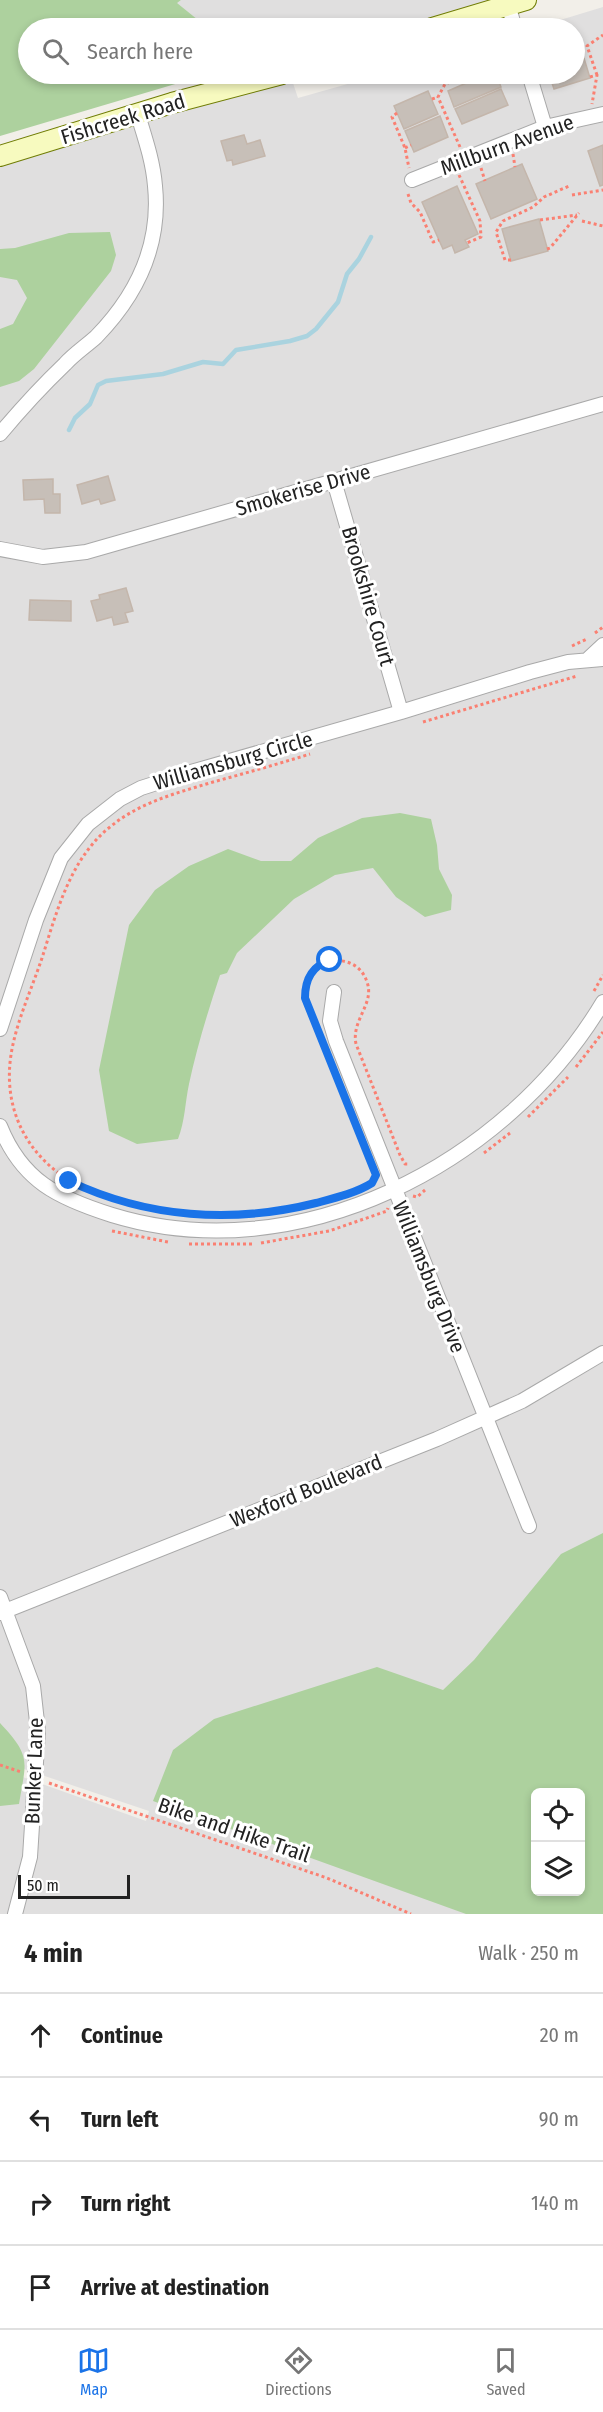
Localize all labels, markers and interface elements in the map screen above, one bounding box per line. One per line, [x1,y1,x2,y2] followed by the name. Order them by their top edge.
[18,18,585,84] search box
[39,35,72,68] icon: search
[87,38,193,65] text: Search here
[58,88,188,150] street label: Fishcreek Road
[437,109,577,181] street label: Millburn Avenue
[233,458,373,522] street label: Smokerise Drive
[336,523,400,669] street label: Brookshire Court
[150,726,316,796] street label: Williamsburg Circle
[316,946,342,972] route start
[55,1167,81,1193] route end
[387,1197,471,1357] street label: Williamsburg Drive
[226,1449,386,1533] street label: Wexford Boulevard
[19,1717,49,1825] street label: Bunker Lane
[531,1788,585,1896] map controls
[531,1788,585,1842] button: locate
[155,1792,314,1868] street label: Bike and Hike Trail
[531,1842,585,1896] button: layers
[18,1872,130,1900] scale bar
[27,1876,59,1895] text: 50 m
[24,1938,83,1969] text: 4 min
[478,1941,579,1965] text: Walk · 250 m
[24,2019,57,2052] icon: ahead
[81,2022,163,2049] text: Continue
[540,2023,579,2047] text: 20 m
[24,2103,57,2136] icon: left
[81,2106,159,2133] text: Turn left
[539,2107,579,2131] text: 90 m
[24,2187,57,2220] icon: right
[81,2190,170,2217] text: Turn right
[531,2191,579,2215] text: 140 m
[24,2271,57,2304] icon: arrive
[81,2274,269,2301] text: Arrive at destination
[77,2344,110,2399] tab: Map
[265,2344,332,2399] tab: Directions
[486,2344,526,2399] tab: Saved

